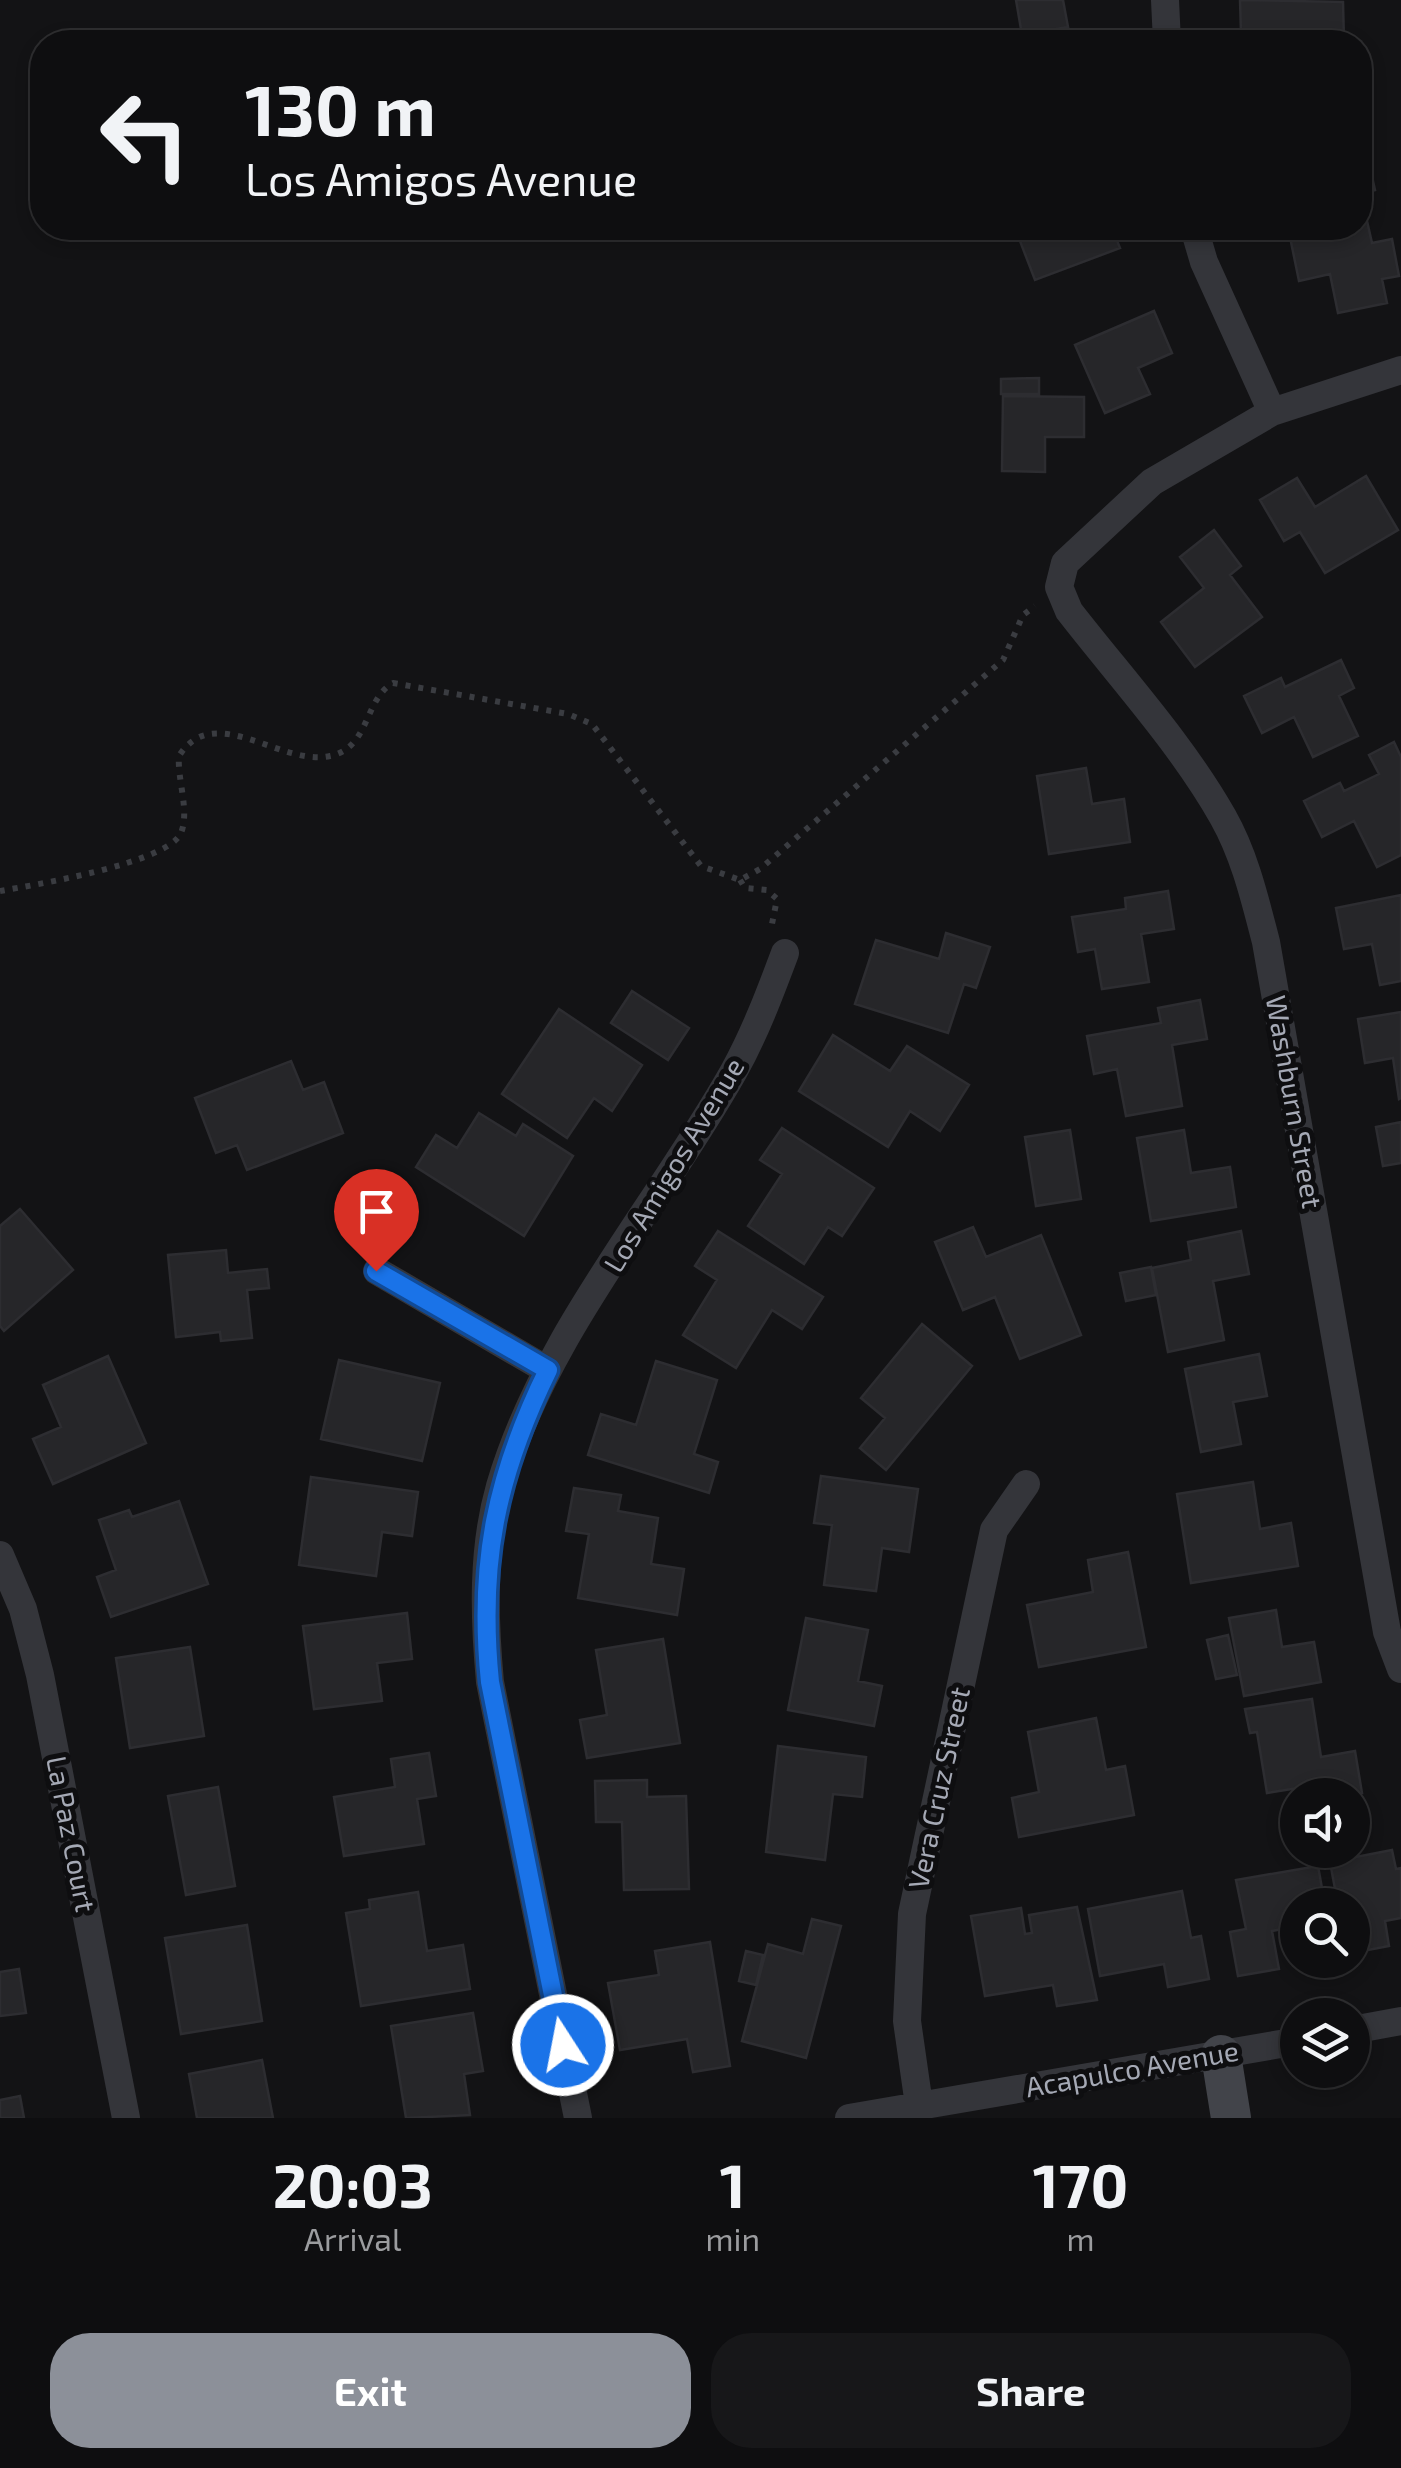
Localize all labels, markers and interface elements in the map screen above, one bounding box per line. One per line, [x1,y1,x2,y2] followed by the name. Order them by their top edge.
[245,66,436,150] text: 130 m
[80,70,210,200] icon: left
[245,151,637,205] text: Los Amigos Avenue
[1260,993,1330,1211] street label: Washburn Street
[596,1051,751,1278] street label: Los Amigos Avenue
[334,1169,419,1272] pin
[349,1184,404,1239] icon: arrive
[900,1684,976,1892] street label: Vera Cruz Street
[40,1753,104,1915] street label: La Paz Court
[1280,1778,1370,2088] map controls
[1280,1778,1370,1868] button: sound
[1280,1888,1370,1978] button: search
[511,1993,615,2097] position arrow
[1280,1998,1370,2088] button: layers
[1023,2033,1241,2103] street label: Acapulco Avenue
[273,2148,433,2220] text: 20:03
[720,2148,746,2220] text: 1
[1033,2148,1128,2220] text: 170
[304,2219,401,2257] text: Arrival
[706,2219,760,2257] text: min
[1067,2219,1095,2257] text: m
[50,2333,691,2448] button: Exit
[711,2333,1351,2448] button: Share

